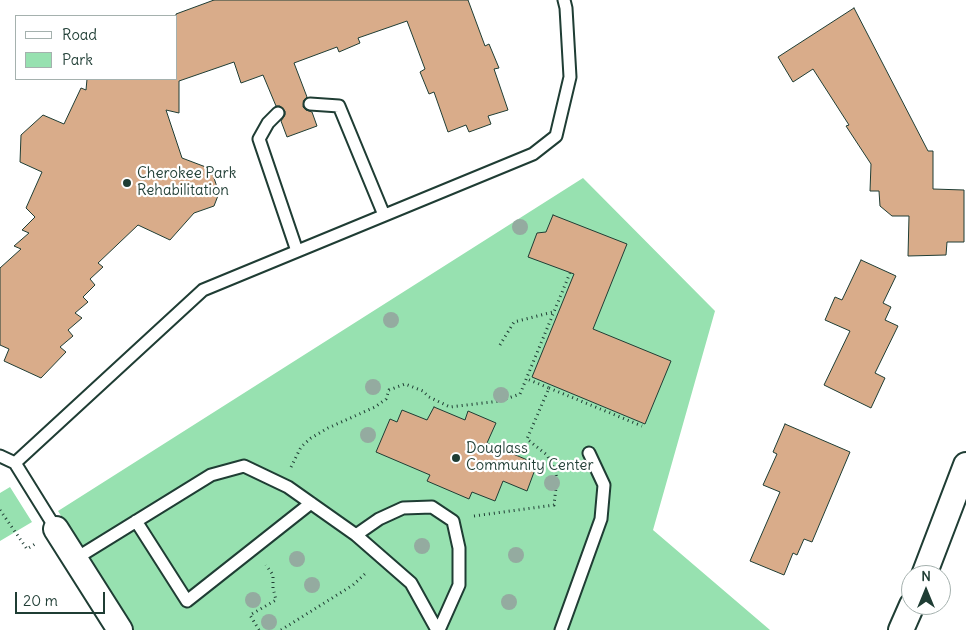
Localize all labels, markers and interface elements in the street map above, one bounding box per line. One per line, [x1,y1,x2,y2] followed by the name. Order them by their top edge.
[15,15,178,80] legend
[62,25,97,44] text: Road
[62,50,93,69] text: Park
[137,165,236,200] place label: Cherokee Park Rehabilitation
[121,177,133,189] marker: Cherokee Park Rehabilitation
[466,440,594,475] place label: Douglass Community Center
[450,452,462,464] marker: Douglass Community Center
[901,565,951,615] north arrow
[921,567,931,585] text: N
[18,582,108,614] scale bar
[23,591,58,610] text: 20 m

